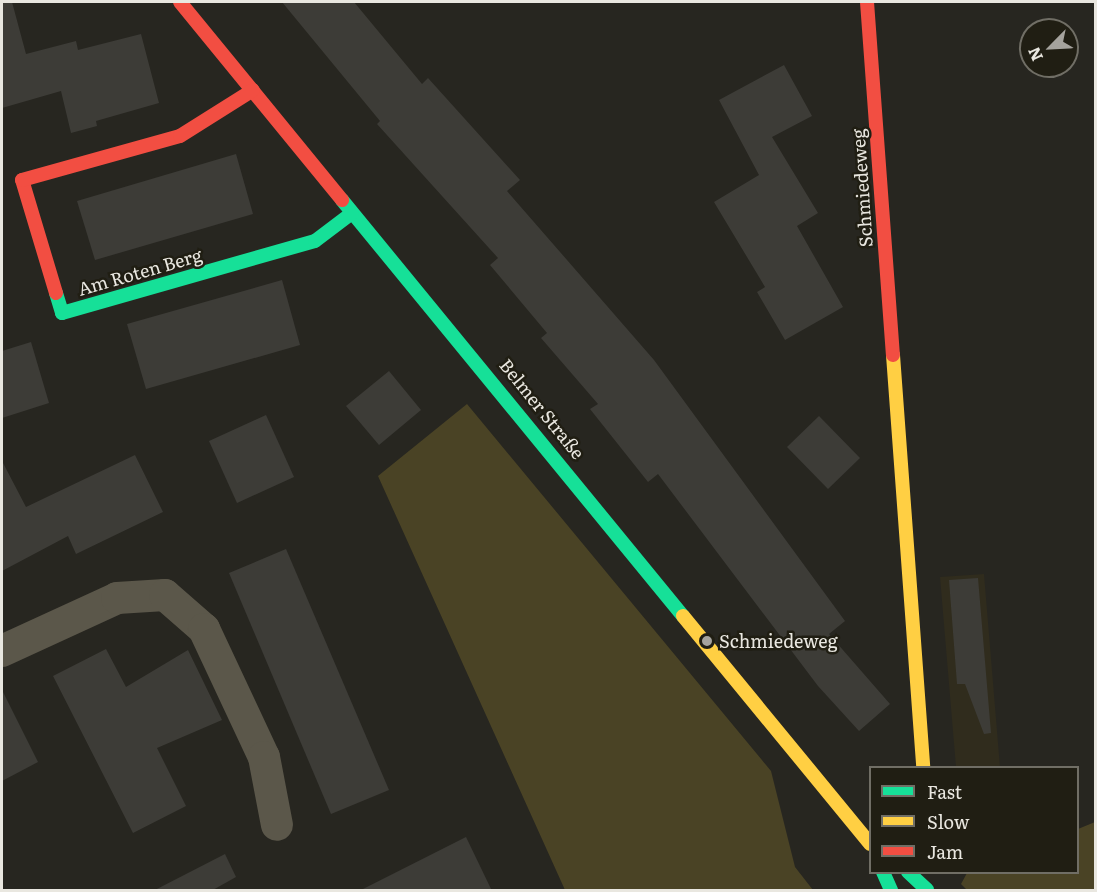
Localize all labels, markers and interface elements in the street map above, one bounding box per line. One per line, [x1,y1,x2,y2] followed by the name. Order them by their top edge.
[1019,18,1079,78] north arrow
[1021,43,1048,66] text: N
[847,128,877,248] street label: Schmiedeweg
[75,244,205,300] street label: Am Roten Berg
[495,355,589,463] street label: Belmer Straße
[719,630,838,652] place label: Schmiedeweg
[700,634,714,648] marker: Schmiedeweg
[869,766,1079,874] legend
[927,778,962,805] text: Fast
[927,808,969,835] text: Slow
[927,838,963,865] text: Jam

